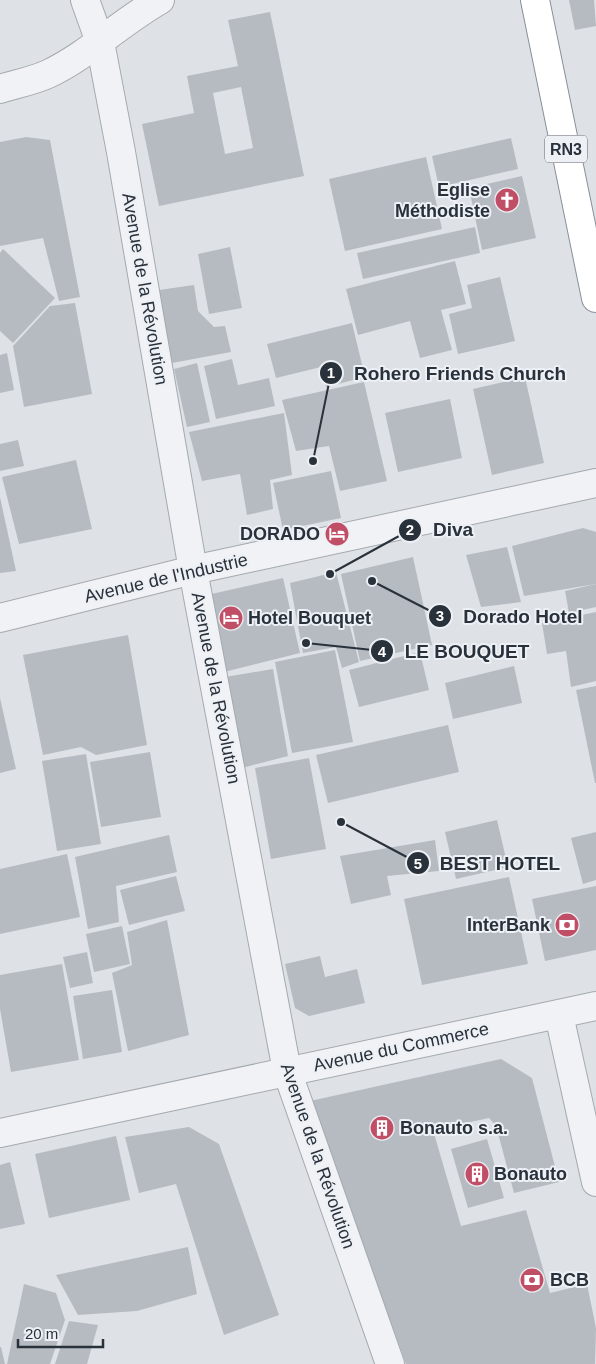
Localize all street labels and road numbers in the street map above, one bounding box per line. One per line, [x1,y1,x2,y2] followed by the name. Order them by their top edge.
[545,136,587,162] road number: RN3
[118,191,172,387] street label: Avenue de la Révolution
[82,549,250,607] street label: Avenue de l'Industrie
[188,590,244,786] street label: Avenue de la Révolution
[311,1019,491,1075] street label: Avenue du Commerce
[277,1061,359,1251] street label: Avenue de la Révolution

